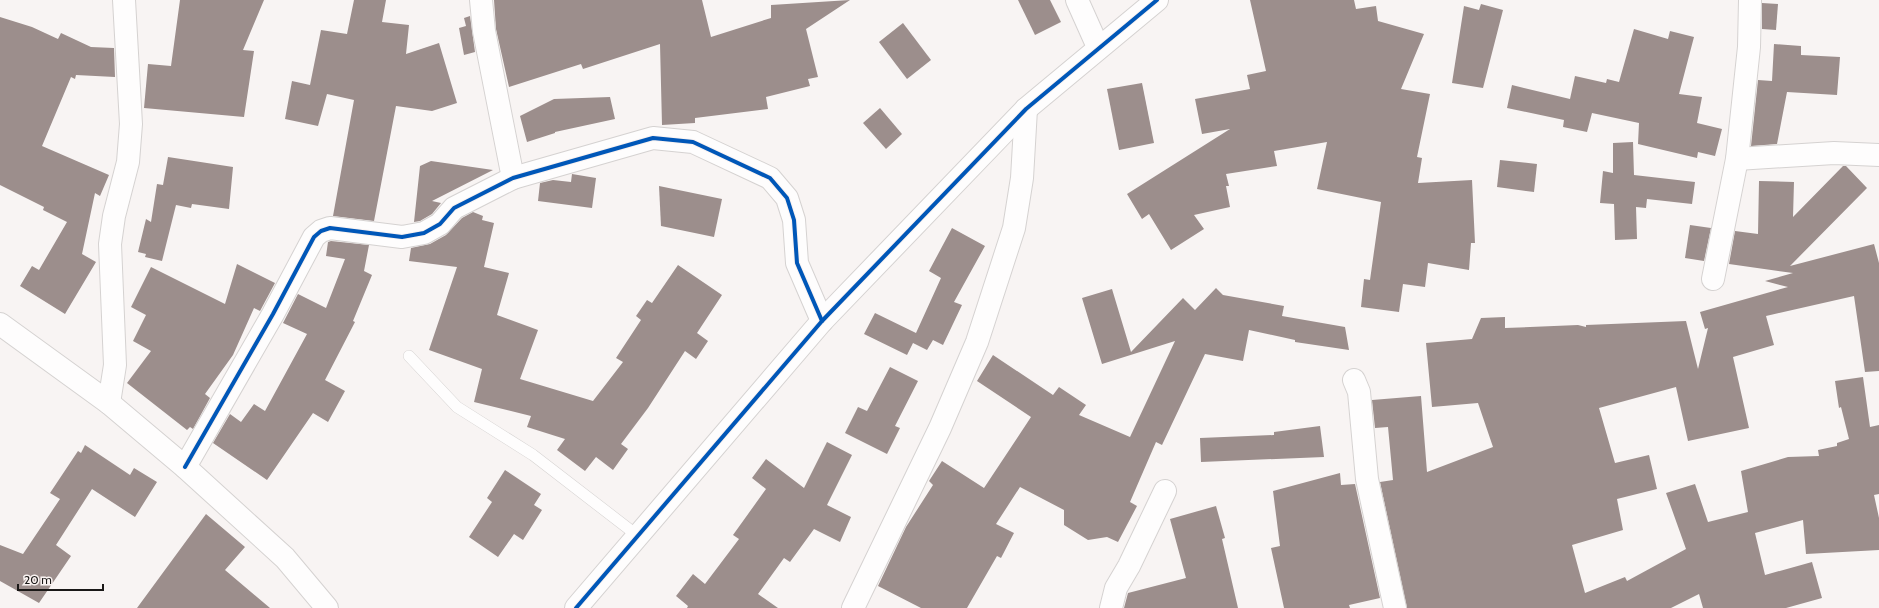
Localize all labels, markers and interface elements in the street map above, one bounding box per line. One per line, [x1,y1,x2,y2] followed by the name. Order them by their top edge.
[18,566,103,592] scale bar
[24,572,52,587] text: 20 m

